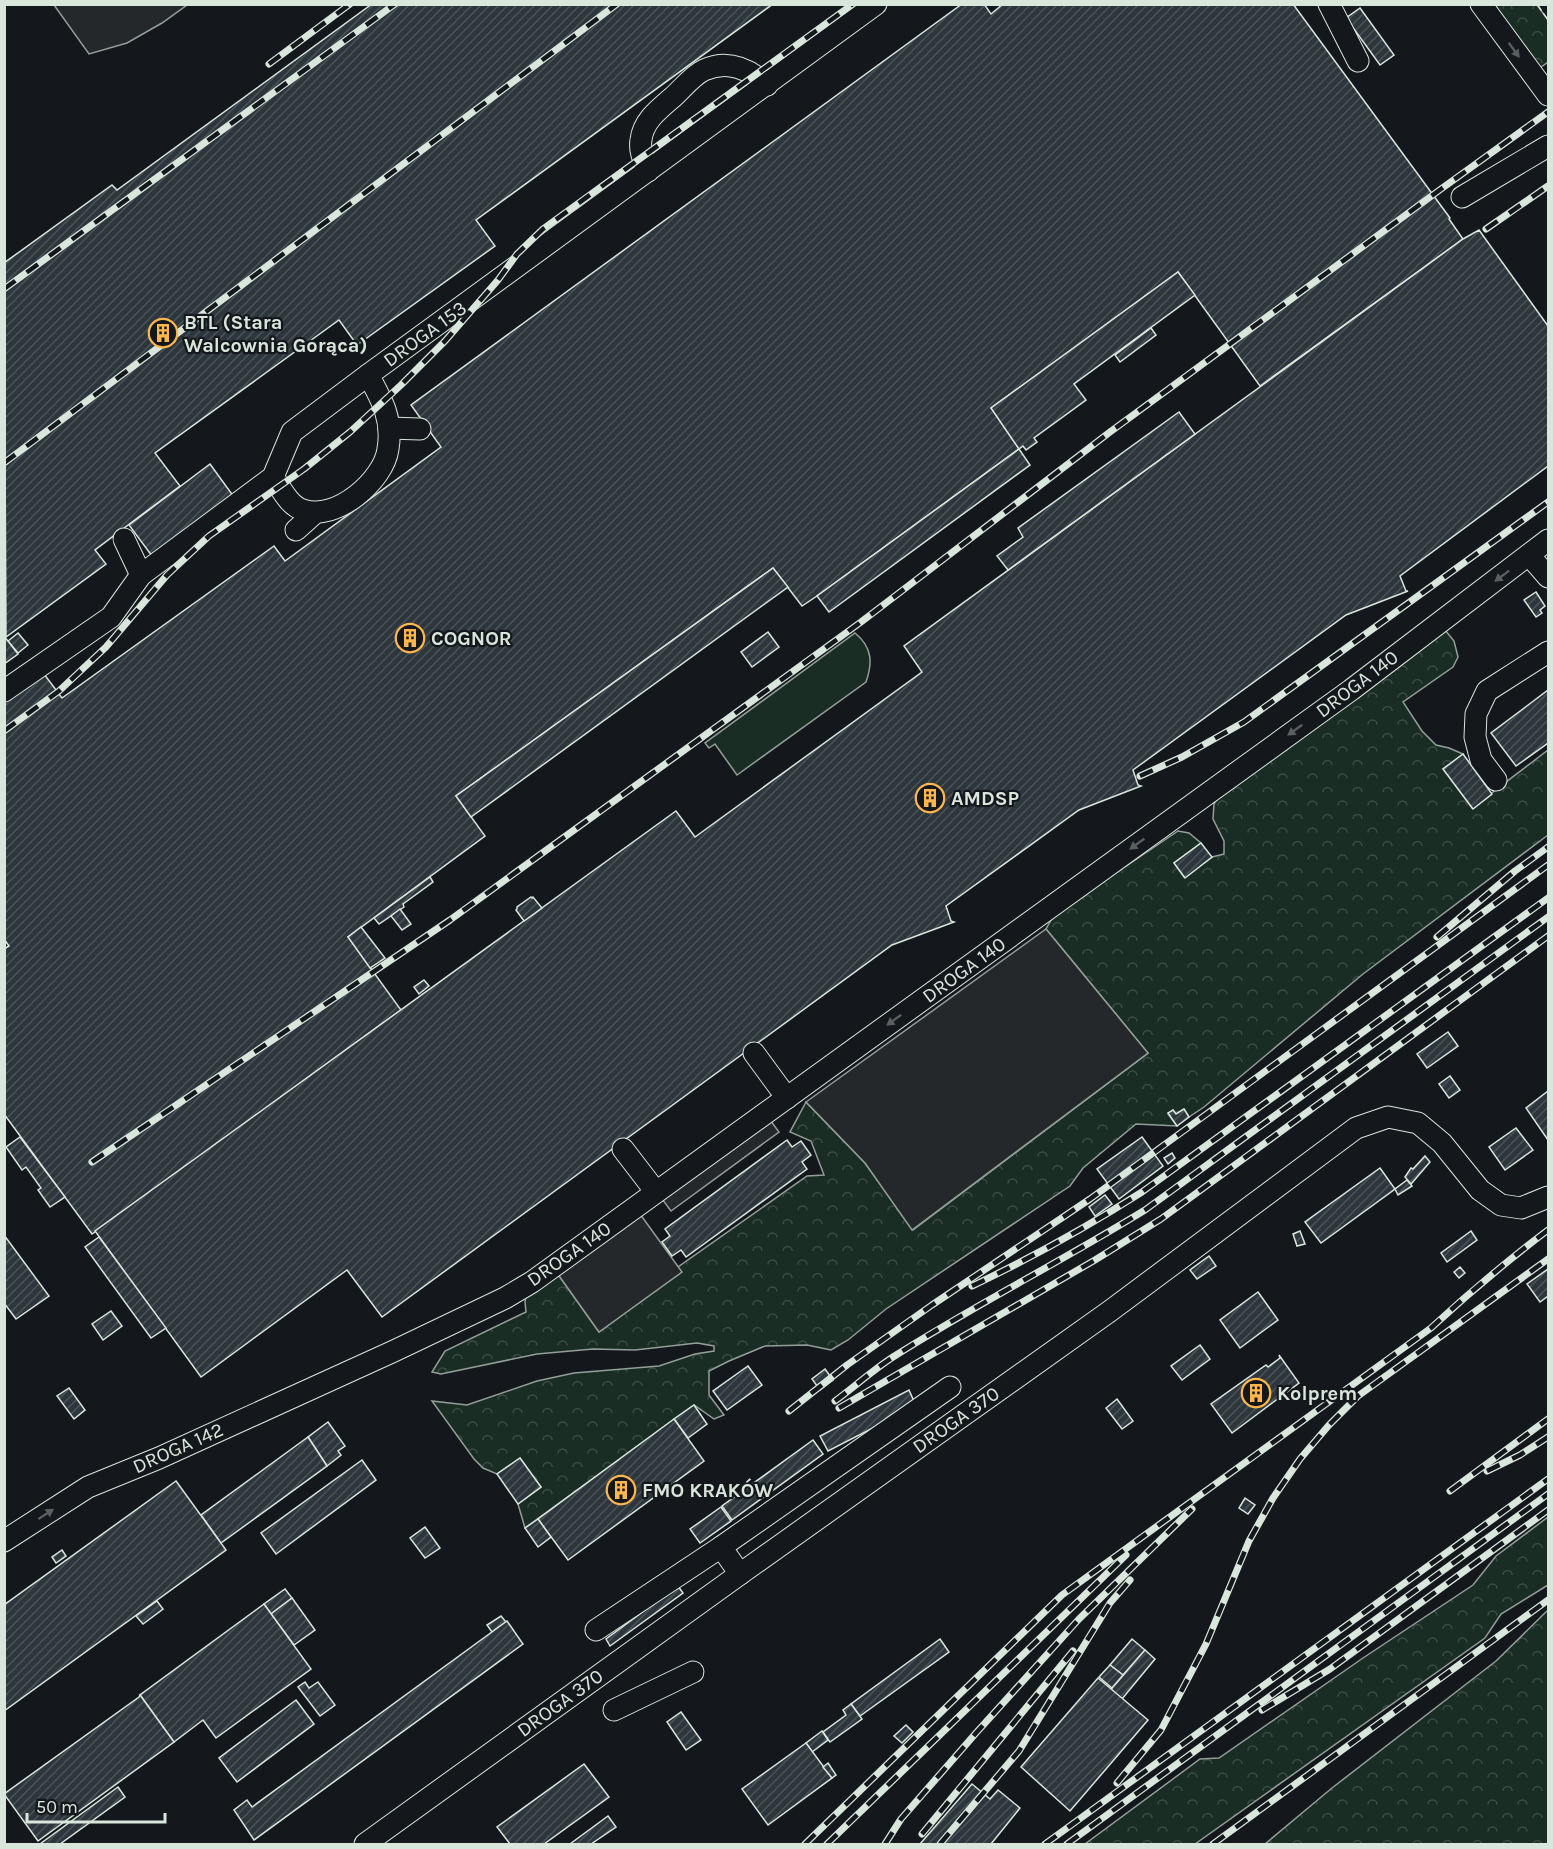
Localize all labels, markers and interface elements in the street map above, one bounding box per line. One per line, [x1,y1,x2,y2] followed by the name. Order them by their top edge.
[1508,42,1520,58] one-way arrow
[379,296,471,372] street label: DROGA 153
[184,311,367,357] place label: BTL (Stara Walcownia Gorąca)
[147,317,179,349] building icon: BTL (Stara Walcownia Gorąca)
[1494,569,1509,581] one-way arrow
[394,622,426,654] building icon: COGNOR
[431,627,512,650] place label: COGNOR
[1311,646,1403,722] street label: DROGA 140
[1288,724,1304,736] one-way arrow
[914,782,946,814] building icon: AMDSP
[951,787,1019,810] place label: AMDSP
[1130,838,1145,850] one-way arrow
[918,932,1010,1008] street label: DROGA 140
[887,1014,903,1026] one-way arrow
[523,1217,615,1291] street label: DROGA 140
[1240,1377,1272,1409] building icon: Kolprem
[908,1382,1004,1458] street label: DROGA 370
[1277,1382,1357,1405] place label: Kolprem
[129,1418,227,1478] street label: DROGA 142
[605,1474,637,1506] building icon: FMO KRAKÓW
[642,1478,773,1502] place label: FMO KRAKÓW
[38,1509,54,1520] one-way arrow
[513,1664,607,1742] street label: DROGA 370
[27,1786,165,1824] scale bar
[36,1796,78,1818] text: 50 m

